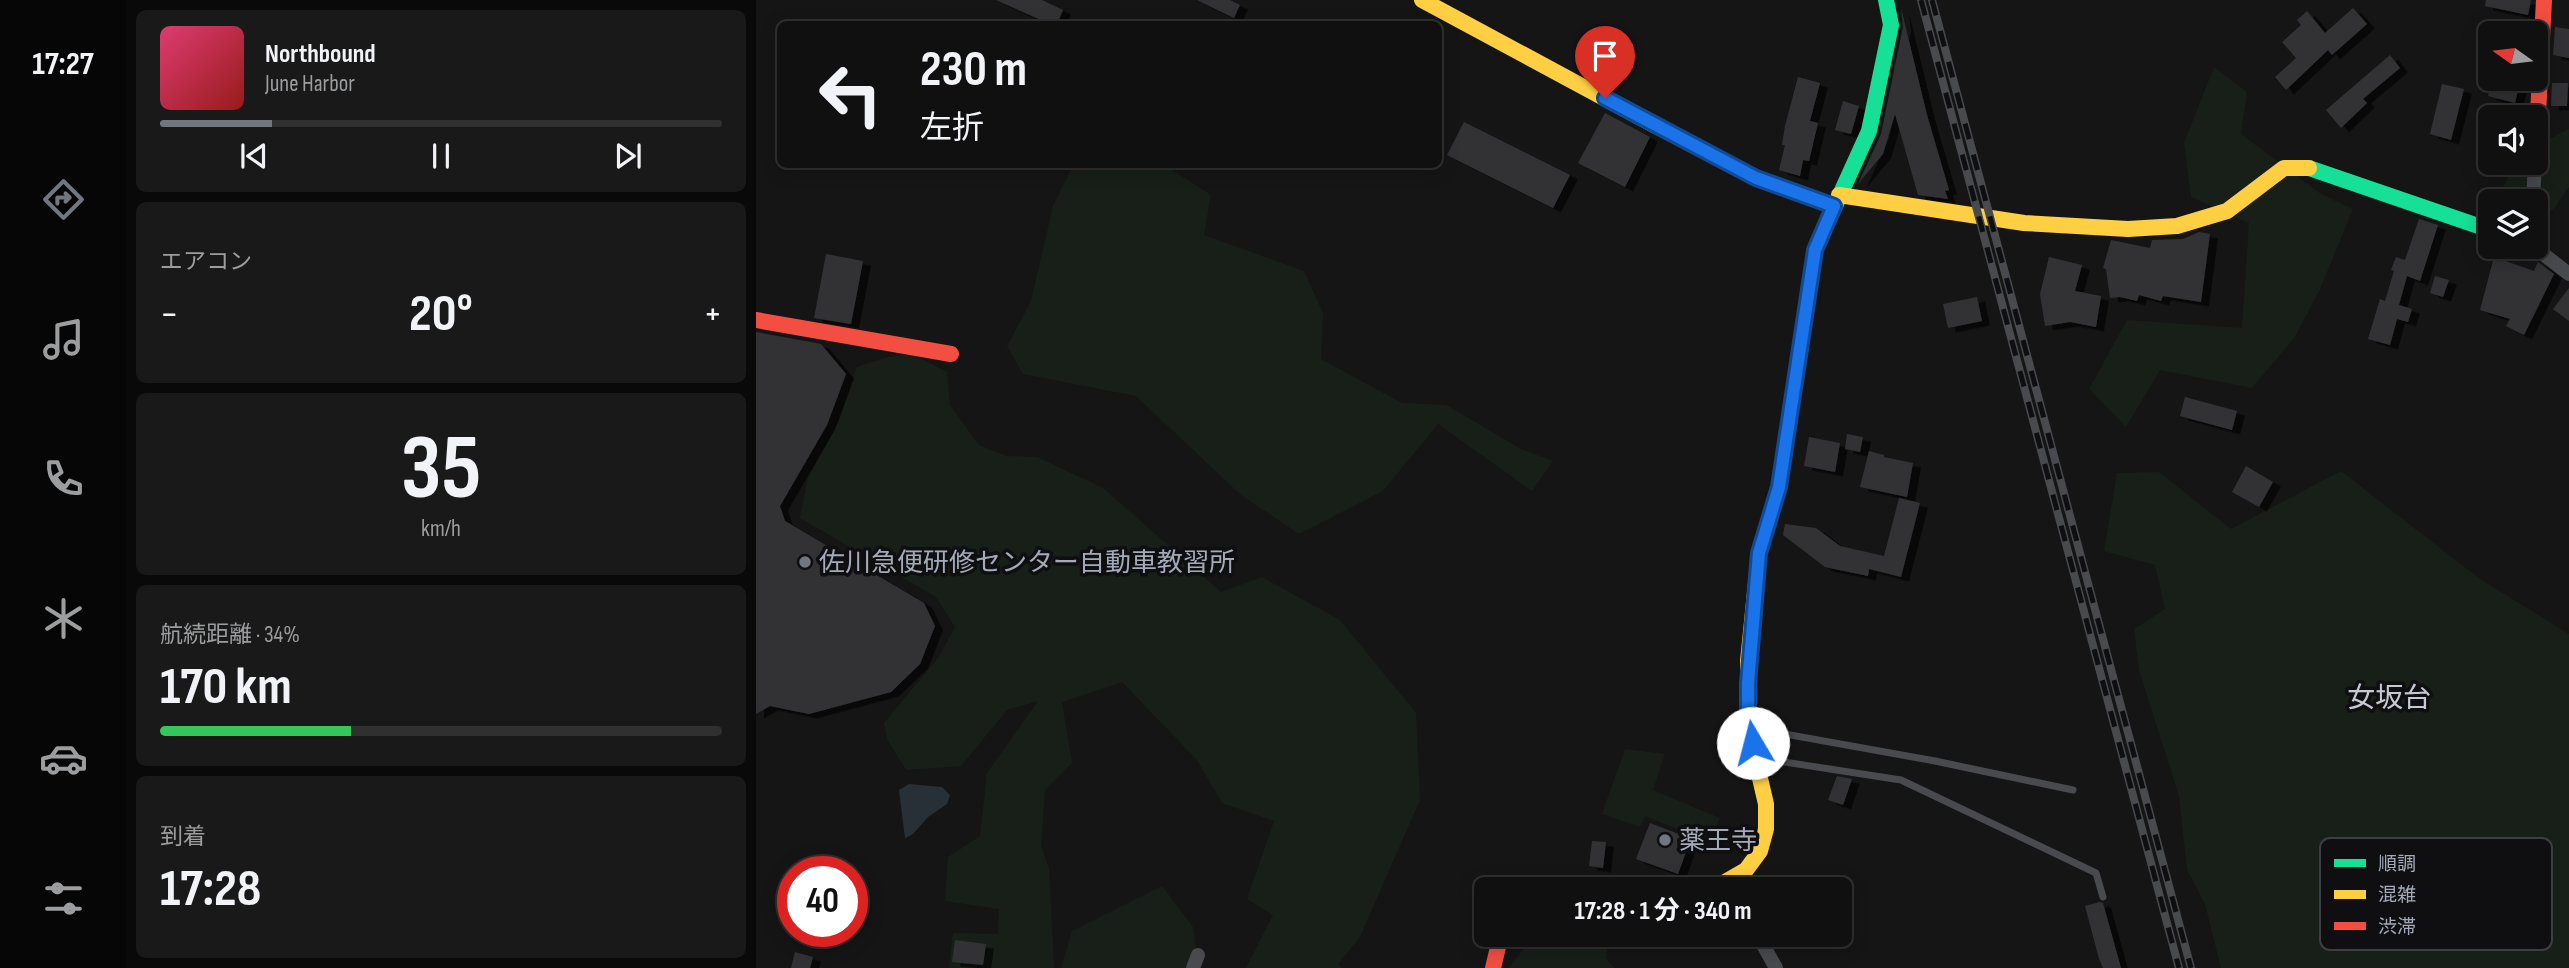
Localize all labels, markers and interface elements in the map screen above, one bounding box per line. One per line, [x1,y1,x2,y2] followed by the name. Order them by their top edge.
[2478,21,2548,91] north arrow
[2478,21,2548,259] map controls
[1575,26,1635,98] pin
[1586,37,1624,75] icon: arrive
[265,39,376,70] text: Northbound
[920,41,1027,100] text: 230 m
[32,45,94,84] text: 17:27
[805,49,896,140] icon: left
[265,70,355,98] text: June Harbor
[2478,105,2548,175] button: sound
[920,109,984,148] text: 左折
[235,137,273,175] icon: previous
[422,137,460,175] icon: pause
[609,137,647,175] icon: next
[39,175,88,224] icon: directions
[2478,189,2548,259] button: layers
[160,248,252,276] text: エアコン
[409,283,473,346] text: 20°
[160,292,179,337] text: −
[703,292,722,337] text: +
[39,315,88,364] icon: music
[401,415,481,524] text: 35
[39,454,88,503] icon: phone
[421,515,461,543] text: km/h
[819,548,1235,579] place label: 佐川急便研修センター自動車教習所
[797,554,813,570] marker: 佐川急便研修センター自動車教習所
[39,594,88,643] icon: climate
[160,621,300,649] text: 航続距離 · 34%
[160,656,292,719] text: 170 km
[2347,682,2431,715] district label: 女坂台
[1716,706,1790,780] position arrow
[39,734,88,783] icon: car
[160,823,206,851] text: 到着
[1679,826,1757,857] place label: 薬王寺
[1657,832,1673,848] marker: 薬王寺
[2320,838,2552,950] legend
[2378,853,2416,876] text: 順調
[777,856,868,947] speed limit sign: 40
[160,858,261,921] text: 17:28
[39,874,88,923] icon: filters
[2378,884,2416,907] text: 混雑
[1574,896,1752,927] text: 17:28 · 1 分 · 340 m
[2378,916,2416,939] text: 渋滞

